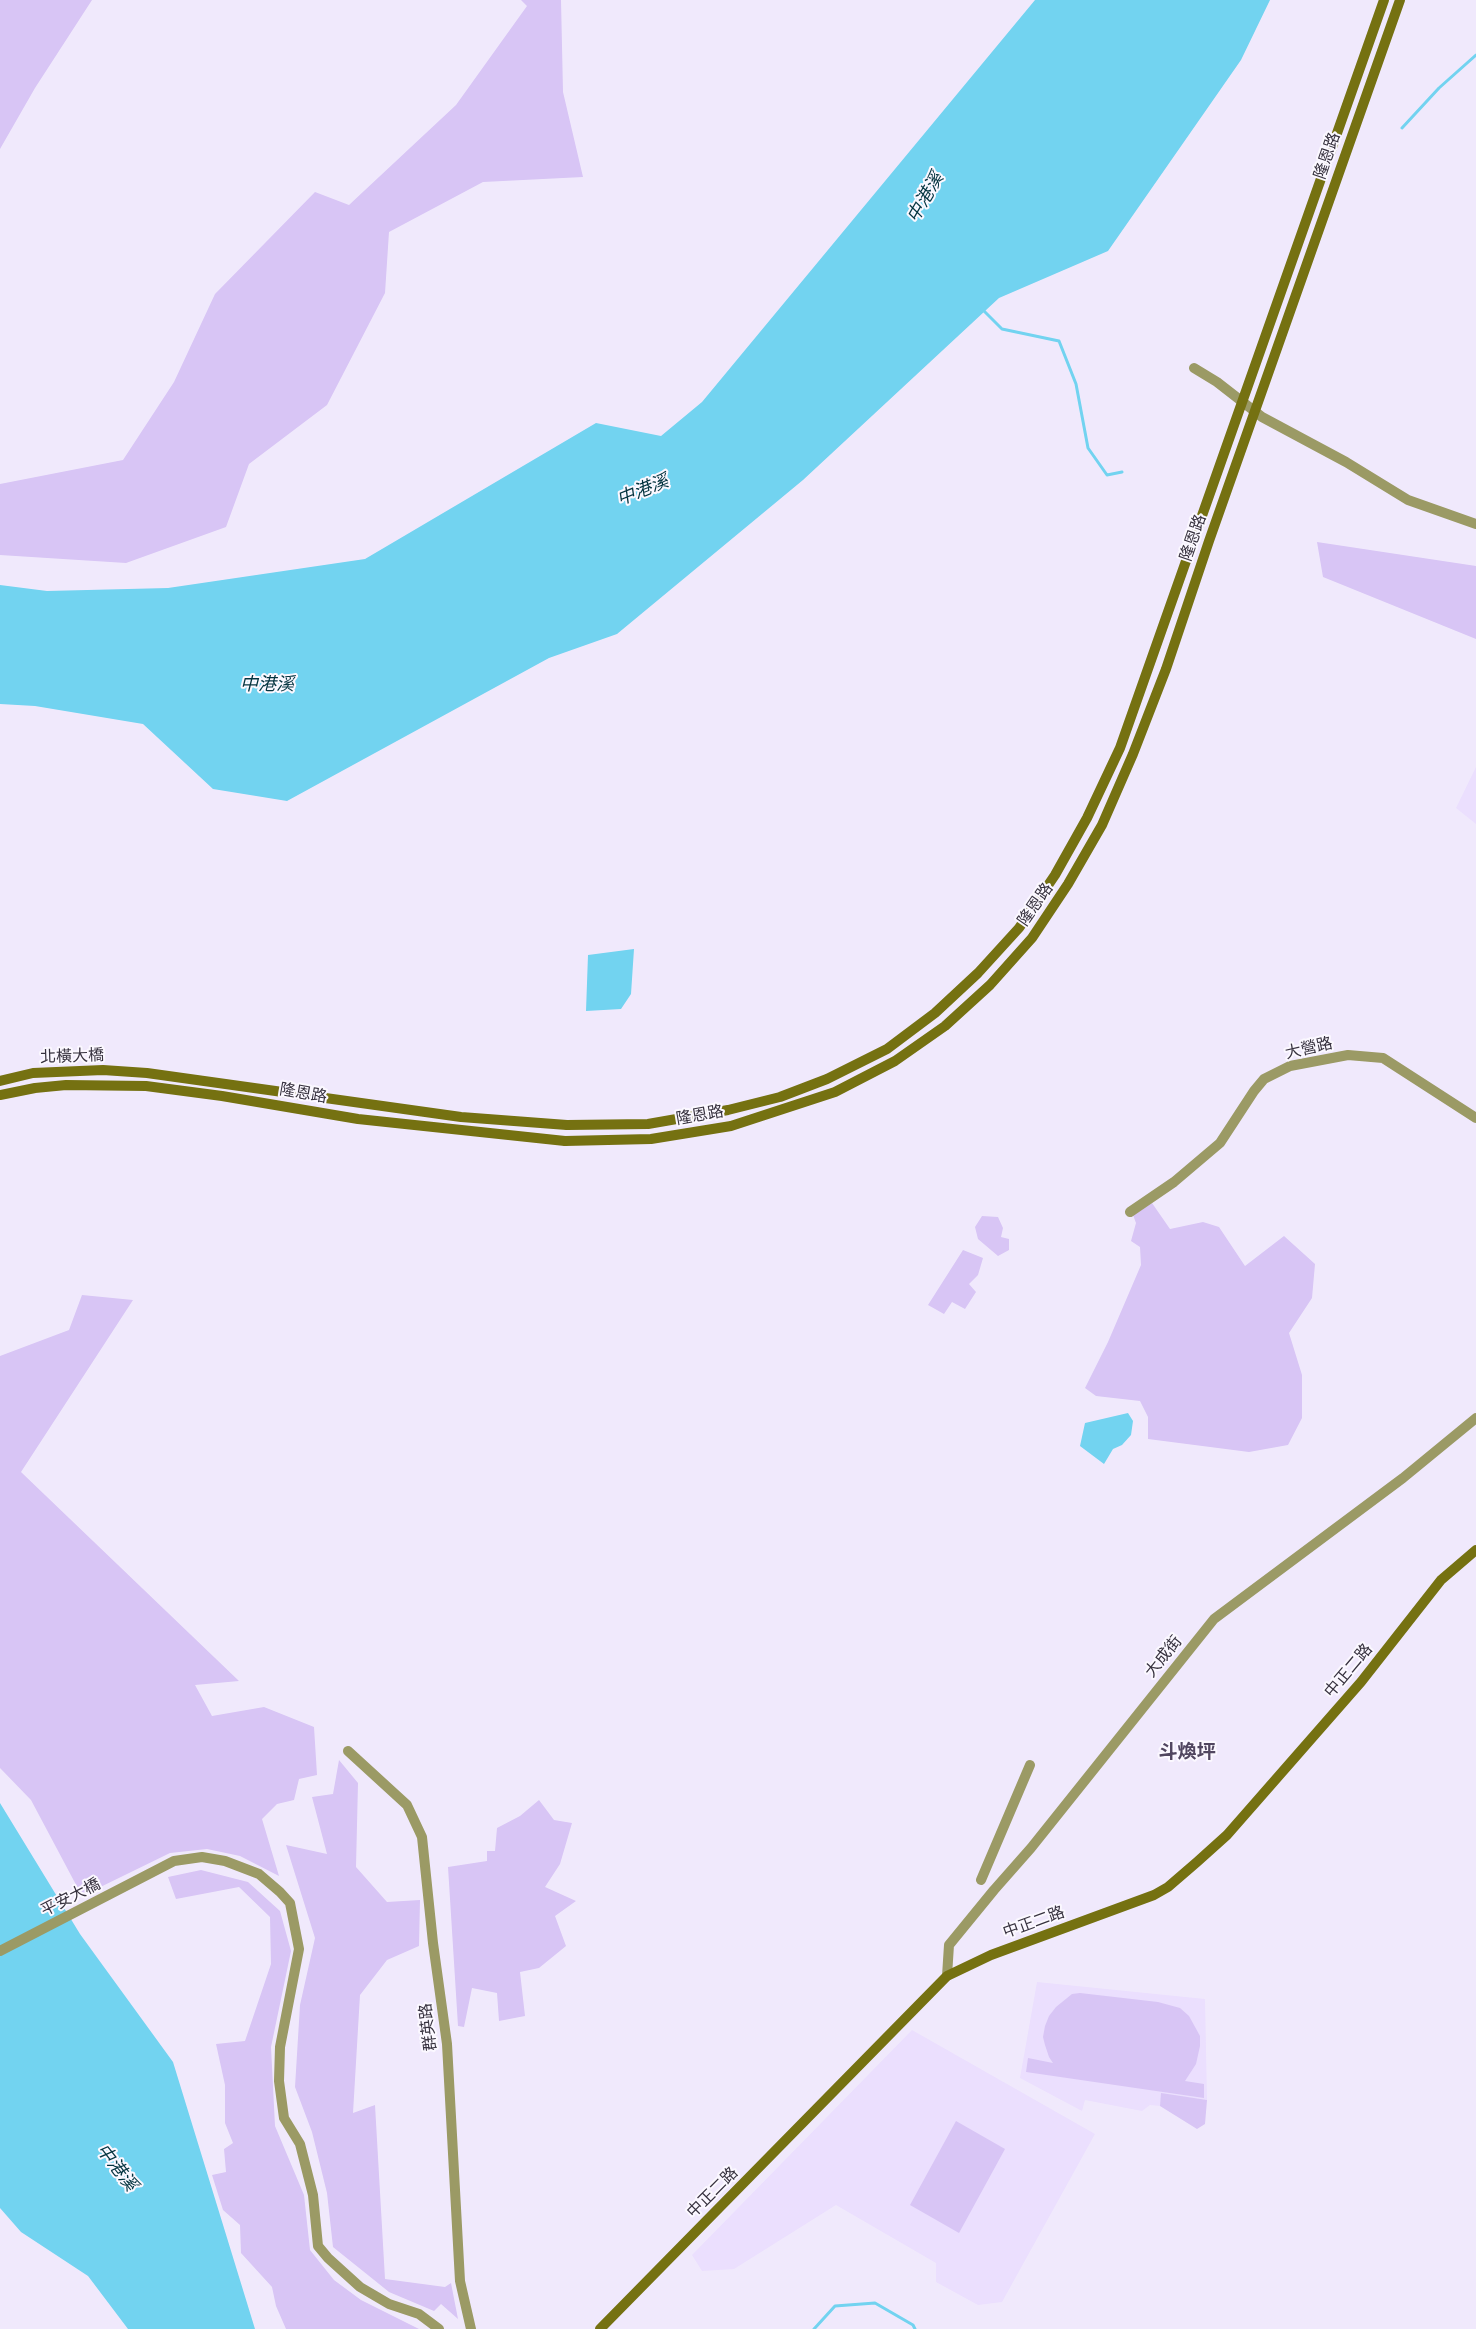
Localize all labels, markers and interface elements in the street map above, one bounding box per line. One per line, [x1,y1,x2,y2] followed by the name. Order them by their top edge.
[1311,130,1345,182] street label: 隆恩路
[903,169,949,227] water label: 中港溪
[614,471,672,511] water label: 中港溪
[1177,512,1211,564] street label: 隆恩路
[240,674,294,696] water label: 中港溪
[1014,880,1058,930] street label: 隆恩路
[1283,1034,1335,1064] street label: 大營路
[40,1046,104,1068] street label: 北橫大橋
[278,1080,328,1108] street label: 隆恩路
[675,1102,725,1130] street label: 隆恩路
[1141,1632,1187,1682] street label: 大成街
[1321,1640,1377,1702] street label: 中正二路
[1159,1742,1215,1764] district label: 斗煥坪
[38,1875,104,1921] street label: 平安大橋
[1001,1903,1067,1943] street label: 中正二路
[417,2002,441,2052] street label: 群英路
[91,2140,141,2196] water label: 中港溪
[684,2164,742,2222] street label: 中正二路

